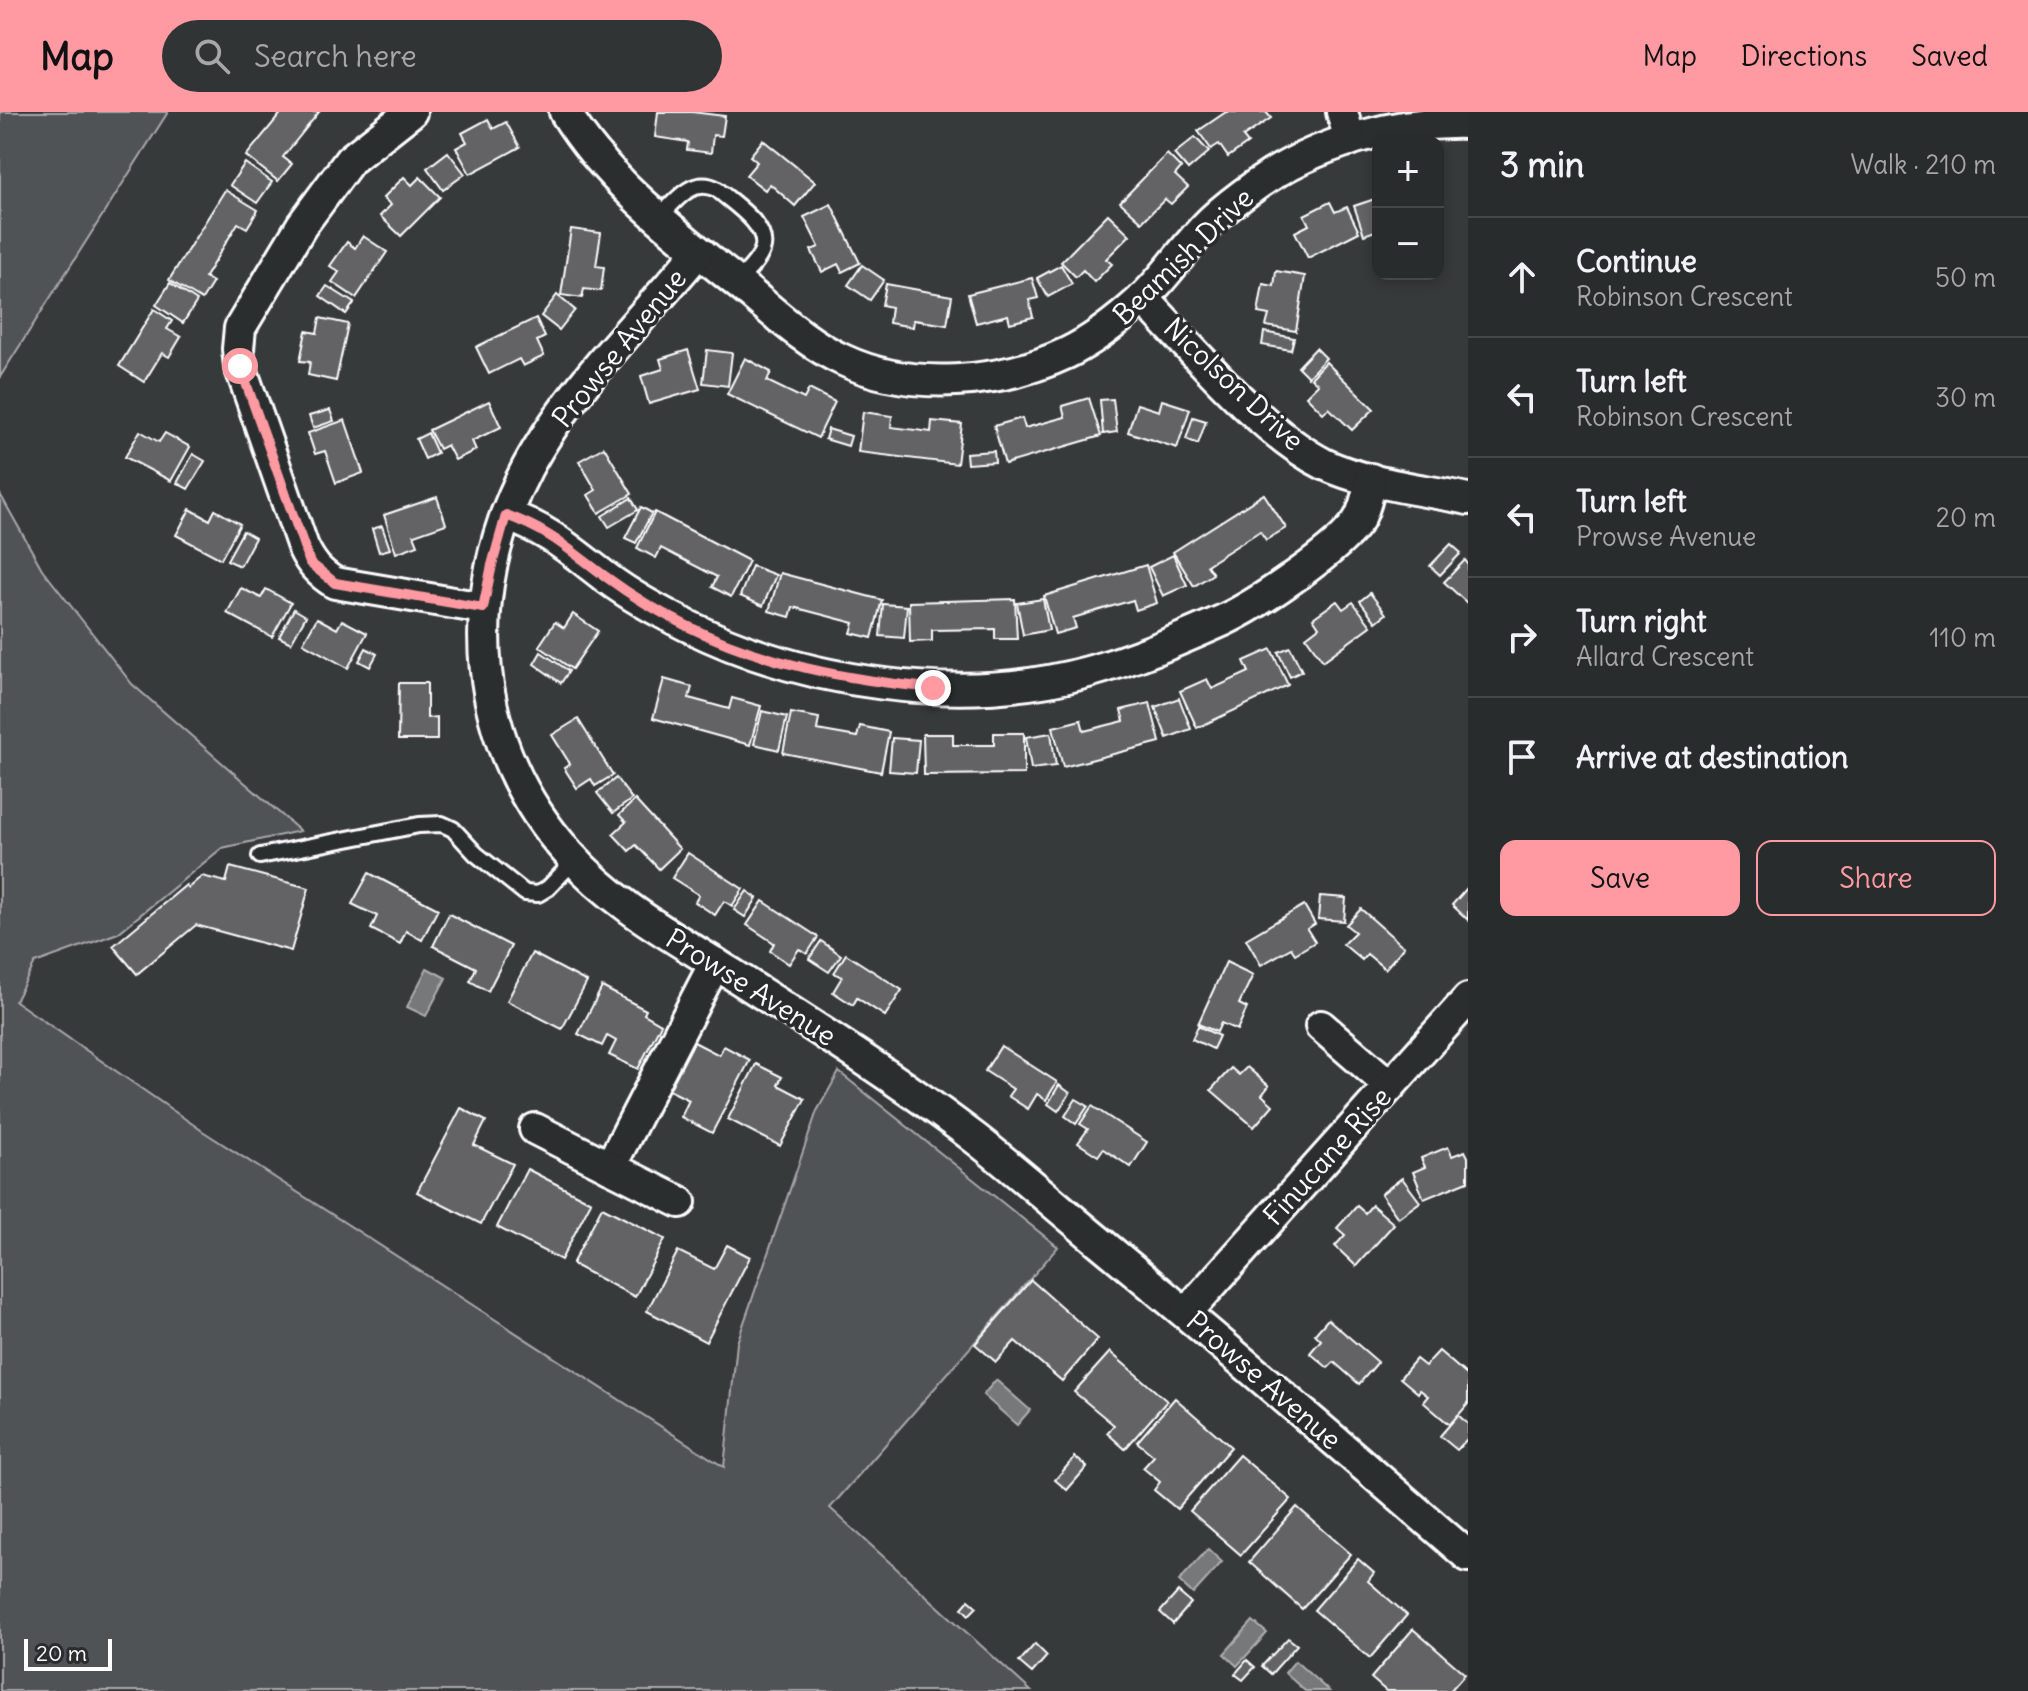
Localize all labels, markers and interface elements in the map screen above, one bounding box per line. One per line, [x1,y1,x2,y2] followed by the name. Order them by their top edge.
[162,20,722,92] search box
[40,33,114,80] text: Map
[190,34,234,78] icon: search
[254,37,417,75] text: Search here
[1642,38,1697,74] text: Map
[1741,38,1867,74] text: Directions
[1911,38,1988,74] text: Saved
[1372,136,1444,280] map controls
[1372,136,1444,208] button: +
[1500,143,1585,186] text: 3 min
[1850,148,1996,181] text: Walk · 210 m
[1105,180,1261,332] street label: Beamish Drive
[1372,208,1444,280] button: −
[1576,242,1697,280] text: Continue
[1500,255,1544,299] icon: ahead
[544,261,694,435] street label: Prowse Avenue
[1935,261,1996,294] text: 50 m
[1576,280,1793,313] text: Robinson Crescent
[1156,310,1312,458] street label: Nicolson Drive
[222,348,258,384] route start
[1576,362,1687,400] text: Turn left
[1500,375,1544,419] icon: left
[1935,381,1996,414] text: 30 m
[1576,400,1793,433] text: Robinson Crescent
[1576,482,1687,520] text: Turn left
[1500,495,1544,539] icon: left
[1936,501,1996,534] text: 20 m
[1576,520,1756,553] text: Prowse Avenue
[1576,602,1707,640] text: Turn right
[1500,615,1544,659] icon: right
[1929,621,1996,654] text: 110 m
[1576,640,1754,673] text: Allard Crescent
[915,670,951,706] route end
[1500,735,1544,779] icon: arrive
[1576,738,1848,776] text: Arrive at destination
[1500,840,1740,916] button: Save
[1756,840,1996,916] button: Share
[659,920,843,1054] street label: Prowse Avenue
[1255,1079,1399,1233] street label: Finucane Rise
[1179,1303,1349,1457] street label: Prowse Avenue
[24,1635,112,1671] scale bar
[36,1639,87,1667] text: 20 m

